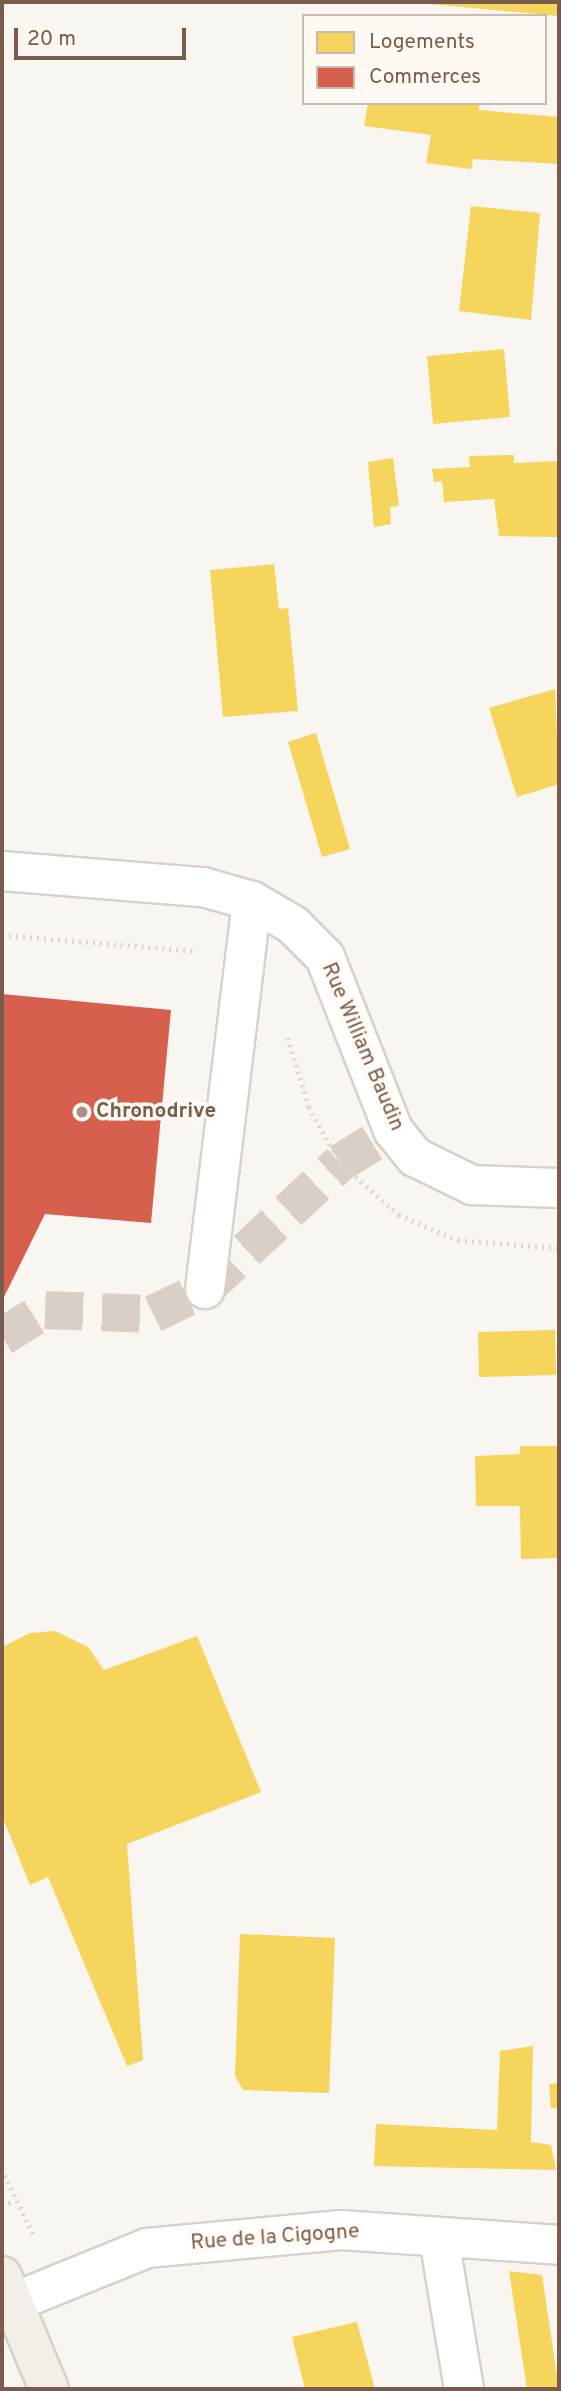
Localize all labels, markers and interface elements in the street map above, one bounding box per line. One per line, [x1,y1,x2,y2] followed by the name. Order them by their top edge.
[18,14,189,58] scale bar
[302,14,547,105] legend
[27,26,76,53] text: 20 m
[369,29,475,56] text: Logements
[369,64,481,91] text: Commerces
[315,959,409,1135] street label: Rue William Baudin
[96,1099,216,1125] place label: Chronodrive
[74,1104,90,1120] marker: Chronodrive
[190,2220,360,2256] street label: Rue de la Cigogne

